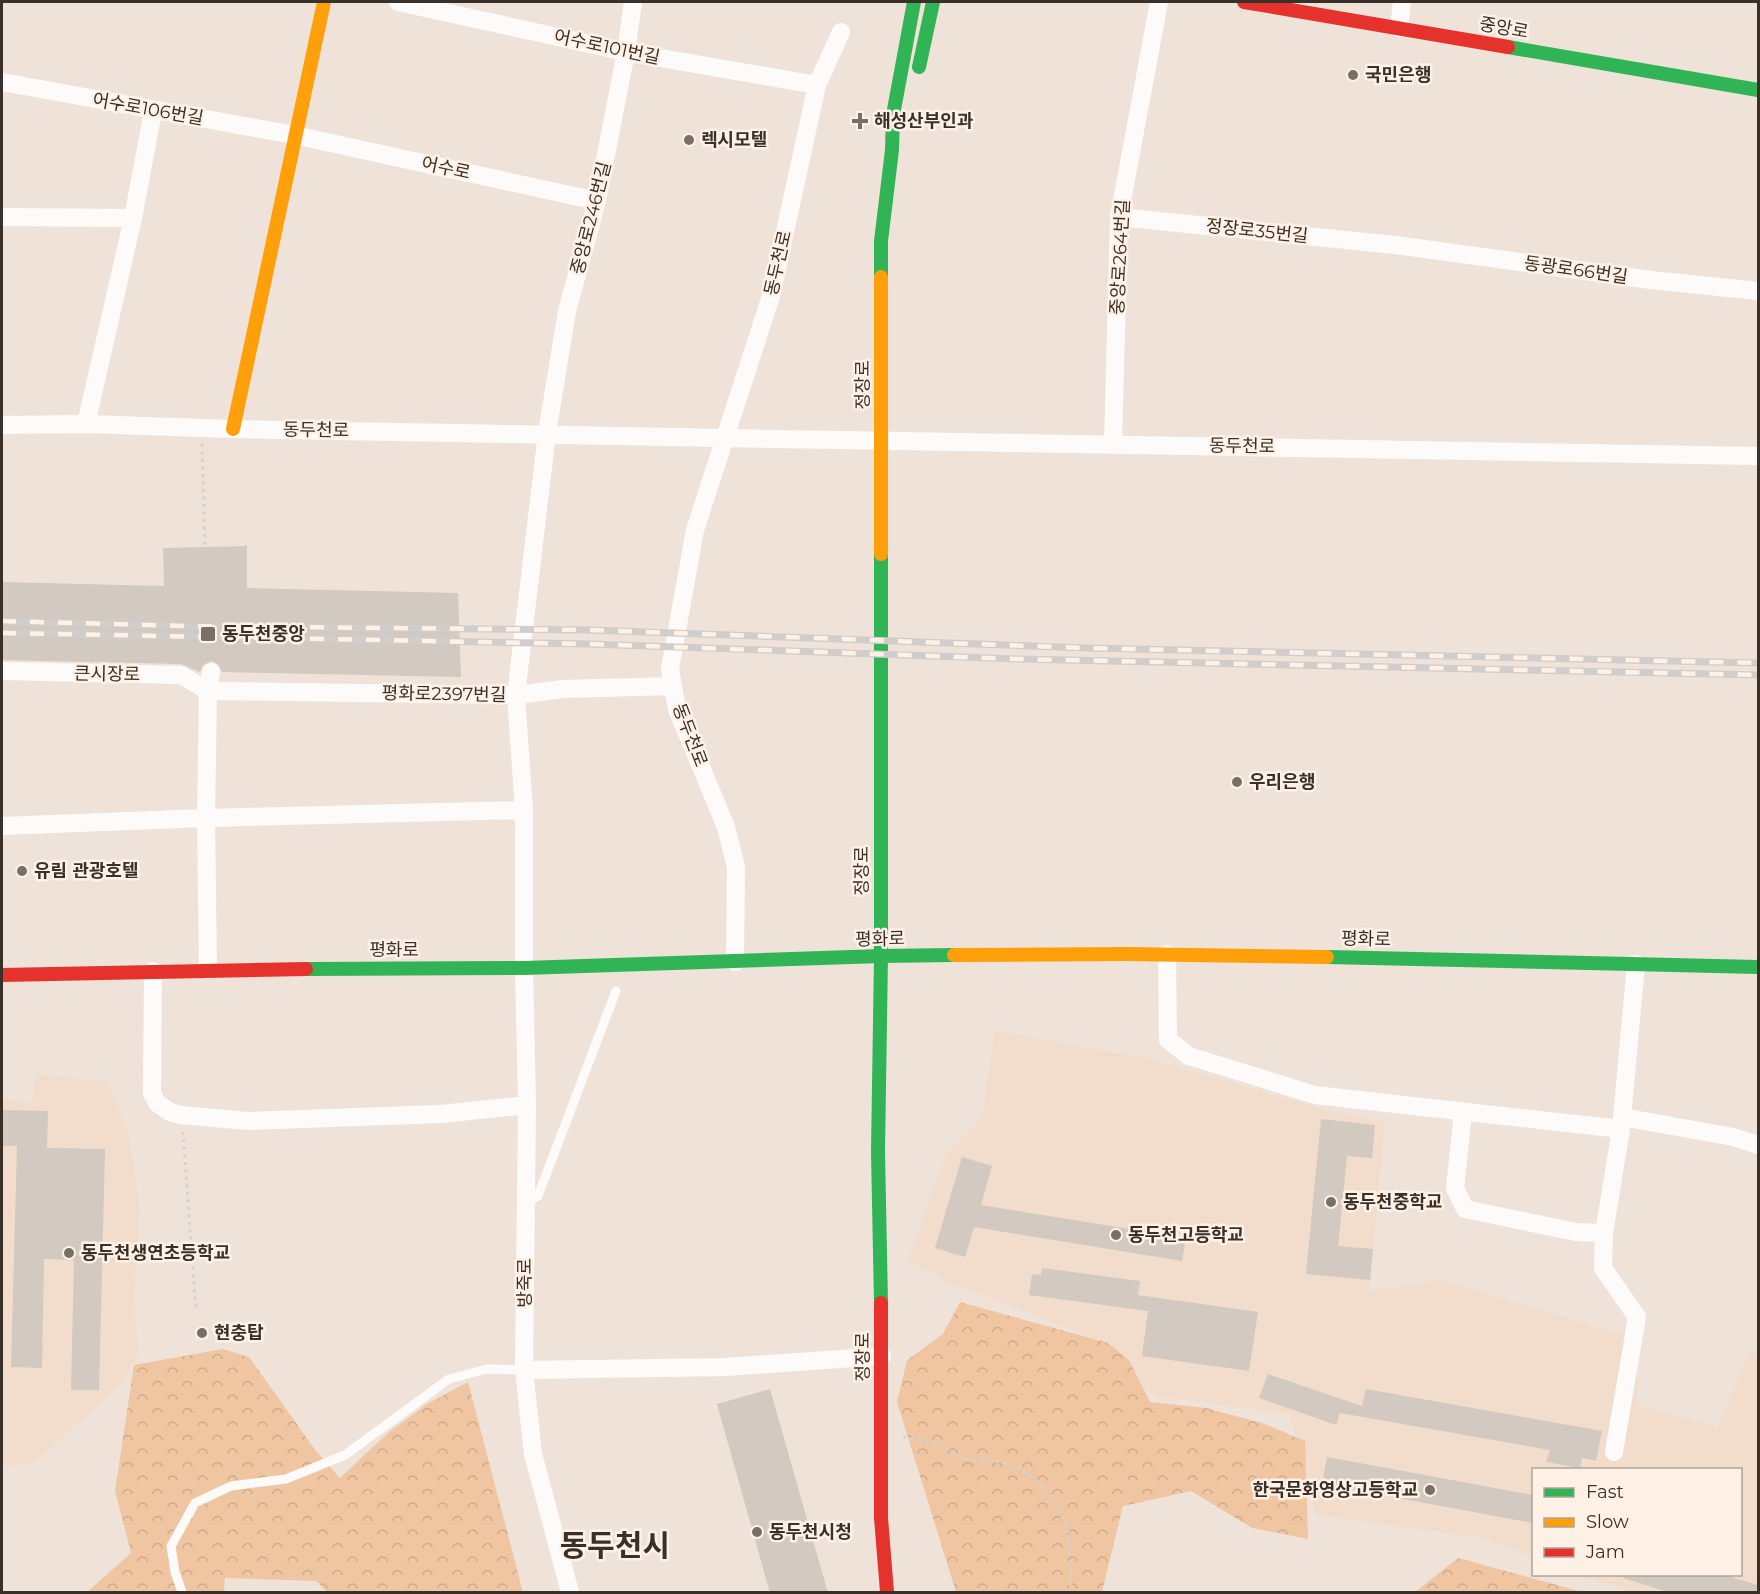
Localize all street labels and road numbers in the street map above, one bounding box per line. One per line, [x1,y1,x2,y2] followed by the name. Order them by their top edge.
[1478,13,1530,43] street label: 중앙로
[552,25,662,69] street label: 어수로101번길
[91,88,205,130] street label: 어수로106번길
[419,152,473,184] street label: 어수로
[566,159,616,277] street label: 중앙로246번길
[1106,199,1134,315] street label: 중앙로264번길
[1205,215,1309,247] street label: 정장로35번길
[760,228,796,298] street label: 동두천로
[1523,252,1629,288] street label: 동광로66번길
[852,360,874,410] street label: 정장로
[283,418,349,442] street label: 동두천로
[1209,434,1275,458] street label: 동두천로
[74,662,140,686] street label: 큰시장로
[382,682,506,706] street label: 평화로2397번길
[668,700,712,770] street label: 동두천로
[851,846,873,896] street label: 정장로
[855,928,905,950] street label: 평화로
[1341,928,1391,950] street label: 평화로
[369,939,419,961] street label: 평화로
[514,1258,536,1308] street label: 방죽로
[852,1332,874,1382] street label: 정장로

